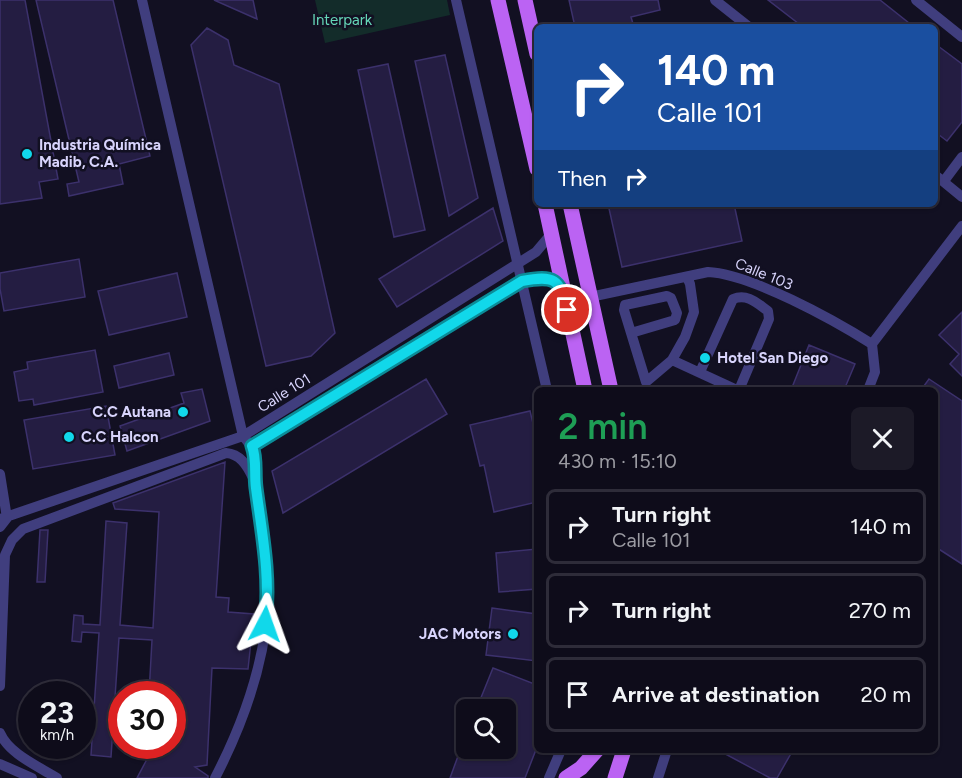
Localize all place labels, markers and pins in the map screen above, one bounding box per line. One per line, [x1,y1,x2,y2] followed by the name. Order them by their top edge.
[39,136,161,171] place label: Industria Química Madib, C.A.
[20,147,34,161] marker: Industria Química Madib, C.A.
[541,284,592,335] pin
[717,349,828,367] place label: Hotel San Diego
[698,351,712,365] marker: Hotel San Diego
[92,403,171,421] place label: C.C Autana
[176,405,190,419] marker: C.C Autana
[81,428,158,446] place label: C.C Halcon
[62,430,76,444] marker: C.C Halcon
[419,625,501,643] place label: JAC Motors
[506,627,520,641] marker: JAC Motors

